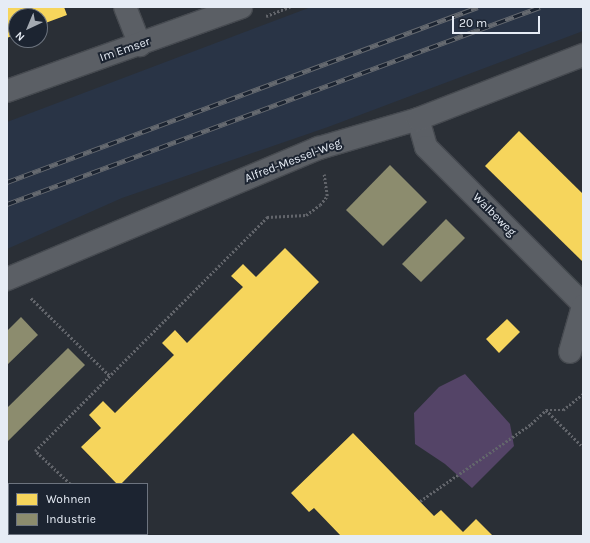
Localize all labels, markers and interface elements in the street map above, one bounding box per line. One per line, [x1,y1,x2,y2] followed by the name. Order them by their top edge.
[8,8,48,48] north arrow
[454,8,542,34] scale bar
[459,16,487,30] text: 20 m
[13,29,27,44] text: N
[98,35,152,65] street label: Im Emser
[243,136,343,186] street label: Alfred-Messel-Weg
[469,190,519,240] street label: Walbeweg
[8,483,148,535] legend
[46,492,91,506] text: Wohnen
[46,512,96,526] text: Industrie

